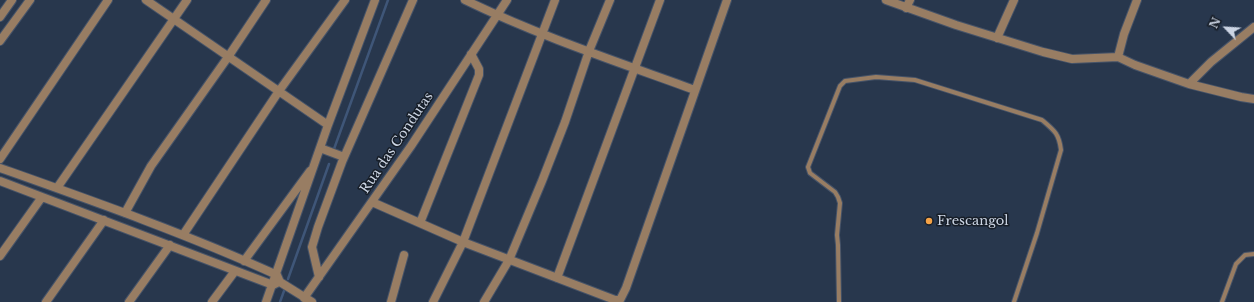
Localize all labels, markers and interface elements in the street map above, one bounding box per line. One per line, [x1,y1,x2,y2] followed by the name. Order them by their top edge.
[1206,8,1246,48] north arrow
[1207,15,1224,31] text: N
[357,89,437,197] street label: Rua das Condutas
[937,213,1009,229] place label: Frescangol
[924,216,934,226] marker: Frescangol

